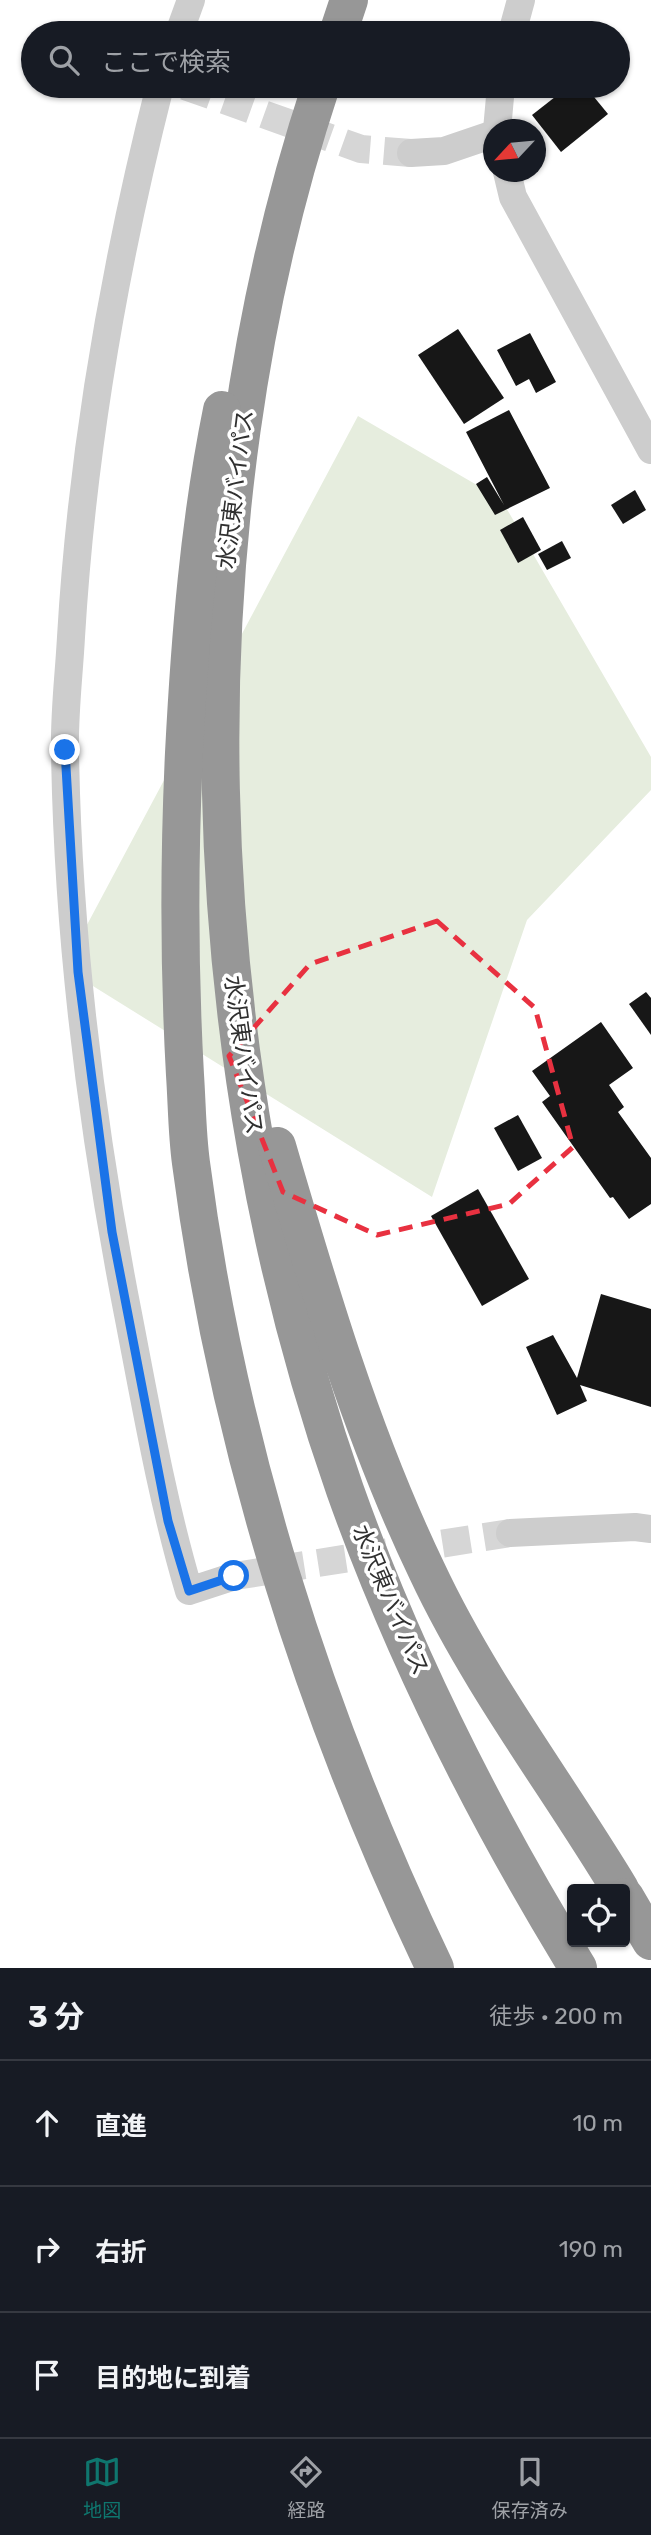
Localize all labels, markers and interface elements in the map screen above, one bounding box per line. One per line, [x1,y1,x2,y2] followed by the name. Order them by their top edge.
[21,21,630,98] search box
[45,41,83,79] icon: search
[101,47,231,78] text: ここで検索
[483,119,546,182] north arrow
[211,408,259,570] street label: 水沢東バイパス
[49,734,80,765] route end
[219,974,269,1136] street label: 水沢東バイパス
[347,1521,435,1679] street label: 水沢東バイパス
[218,1560,249,1591] route start
[567,1884,630,1947] map controls
[567,1884,630,1947] button: locate
[28,1999,84,2035] text: 3 分
[489,2002,623,2030] text: 徒歩 · 200 m
[28,2104,66,2142] icon: ahead
[572,2109,623,2137] text: 10 m
[95,2111,147,2142] text: 直進
[28,2230,66,2268] icon: right
[559,2235,623,2263] text: 190 m
[95,2237,147,2268] text: 右折
[28,2356,66,2394] icon: arrive
[95,2363,251,2394] text: 目的地に到着
[83,2453,121,2522] tab: 地図
[287,2453,326,2522] tab: 経路
[492,2453,568,2522] tab: 保存済み

